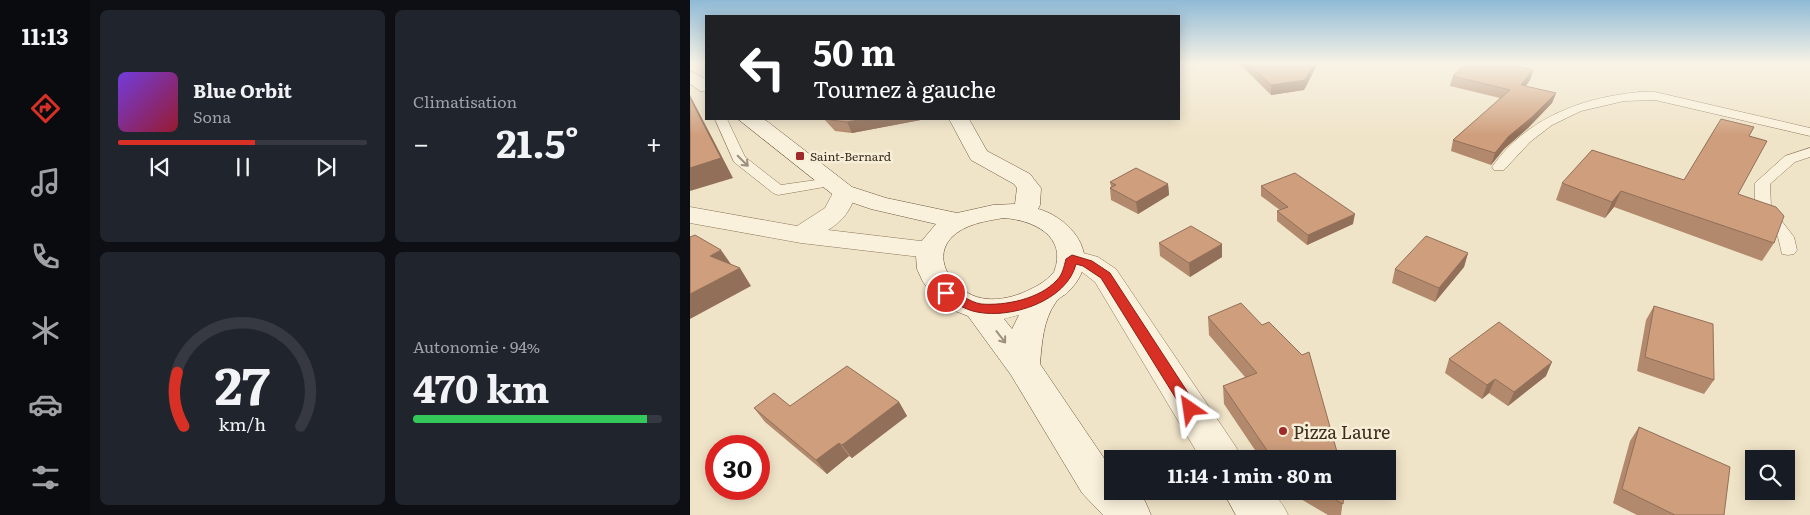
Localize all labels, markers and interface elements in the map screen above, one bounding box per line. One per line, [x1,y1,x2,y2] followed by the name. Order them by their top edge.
[22,19,68,52] text: 11:13
[813,25,896,77] text: 50 m
[730,35,795,100] icon: left
[813,72,996,105] text: Tournez à gauche
[193,76,292,104] text: Blue Orbit
[413,89,517,113] text: Climatisation
[28,91,63,126] icon: directions
[193,104,231,128] text: Sona
[496,113,579,170] text: 21.5°
[413,121,429,163] text: −
[646,121,662,163] text: +
[810,147,892,165] place label: Saint-Bernard
[794,150,806,162] marker: Saint-Bernard
[146,153,174,181] icon: previous
[229,153,257,181] icon: pause
[312,153,340,181] icon: next
[737,155,749,167] one-way arrow
[28,165,63,200] icon: music
[28,239,63,274] icon: phone
[925,272,967,314] pin
[932,279,960,307] icon: arrive
[28,313,63,348] icon: climate
[995,330,1006,343] one-way arrow
[413,334,540,358] text: Autonomie · 94%
[215,343,270,421] text: 27
[413,358,549,415] text: 470 km
[1163,382,1215,434] position arrow
[28,387,63,422] icon: car
[219,410,266,437] text: km/h
[1293,418,1390,445] place label: Pizza Laure
[1277,425,1289,437] marker: Pizza Laure
[705,435,770,500] speed limit sign: 30
[1745,450,1795,500] map controls
[1745,450,1795,500] button: search
[28,460,63,495] icon: filters
[1168,461,1332,489] text: 11:14 · 1 min · 80 m

